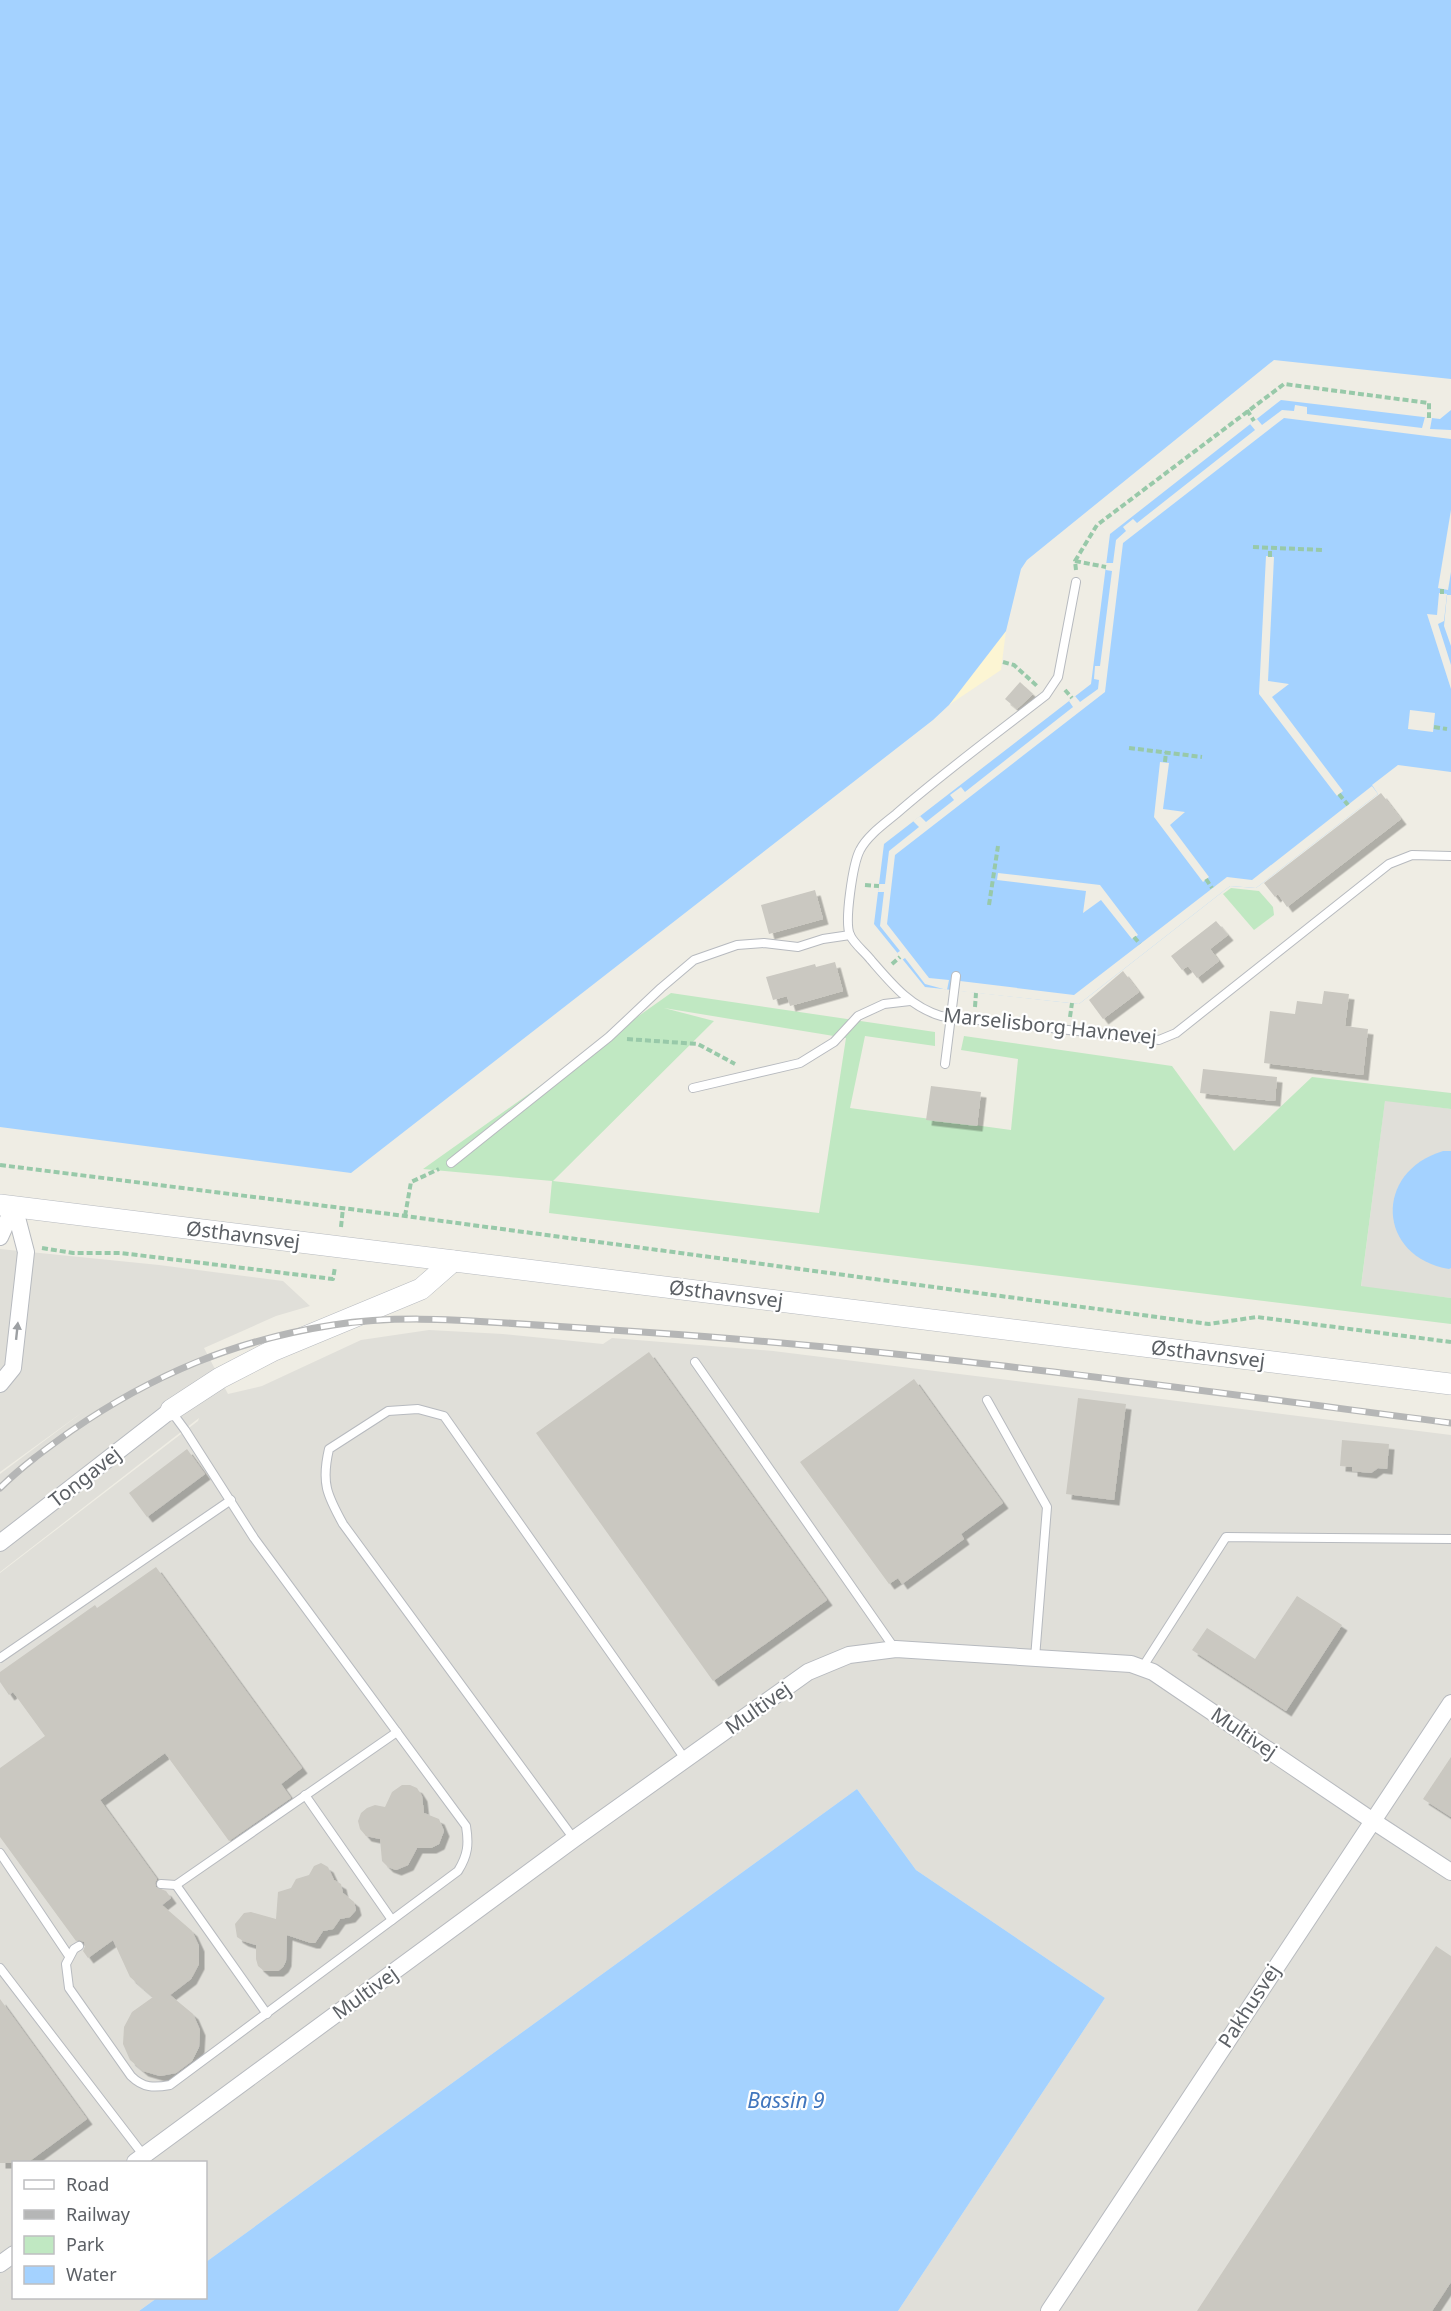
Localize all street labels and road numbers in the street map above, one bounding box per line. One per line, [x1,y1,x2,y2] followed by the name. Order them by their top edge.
[942,1001,1158,1050] street label: Marselisborg Havnevej
[184,1214,302,1255] street label: Østhavnsvej
[667,1273,785,1314] street label: Østhavnsvej
[1149,1333,1267,1374] street label: Østhavnsvej
[43,1440,126,1513] street label: Tongavej
[719,1675,796,1740] street label: Multivej
[1206,1701,1283,1765] street label: Multivej
[1211,1959,1286,2053] street label: Pakhusvej
[327,1960,403,2025] street label: Multivej

